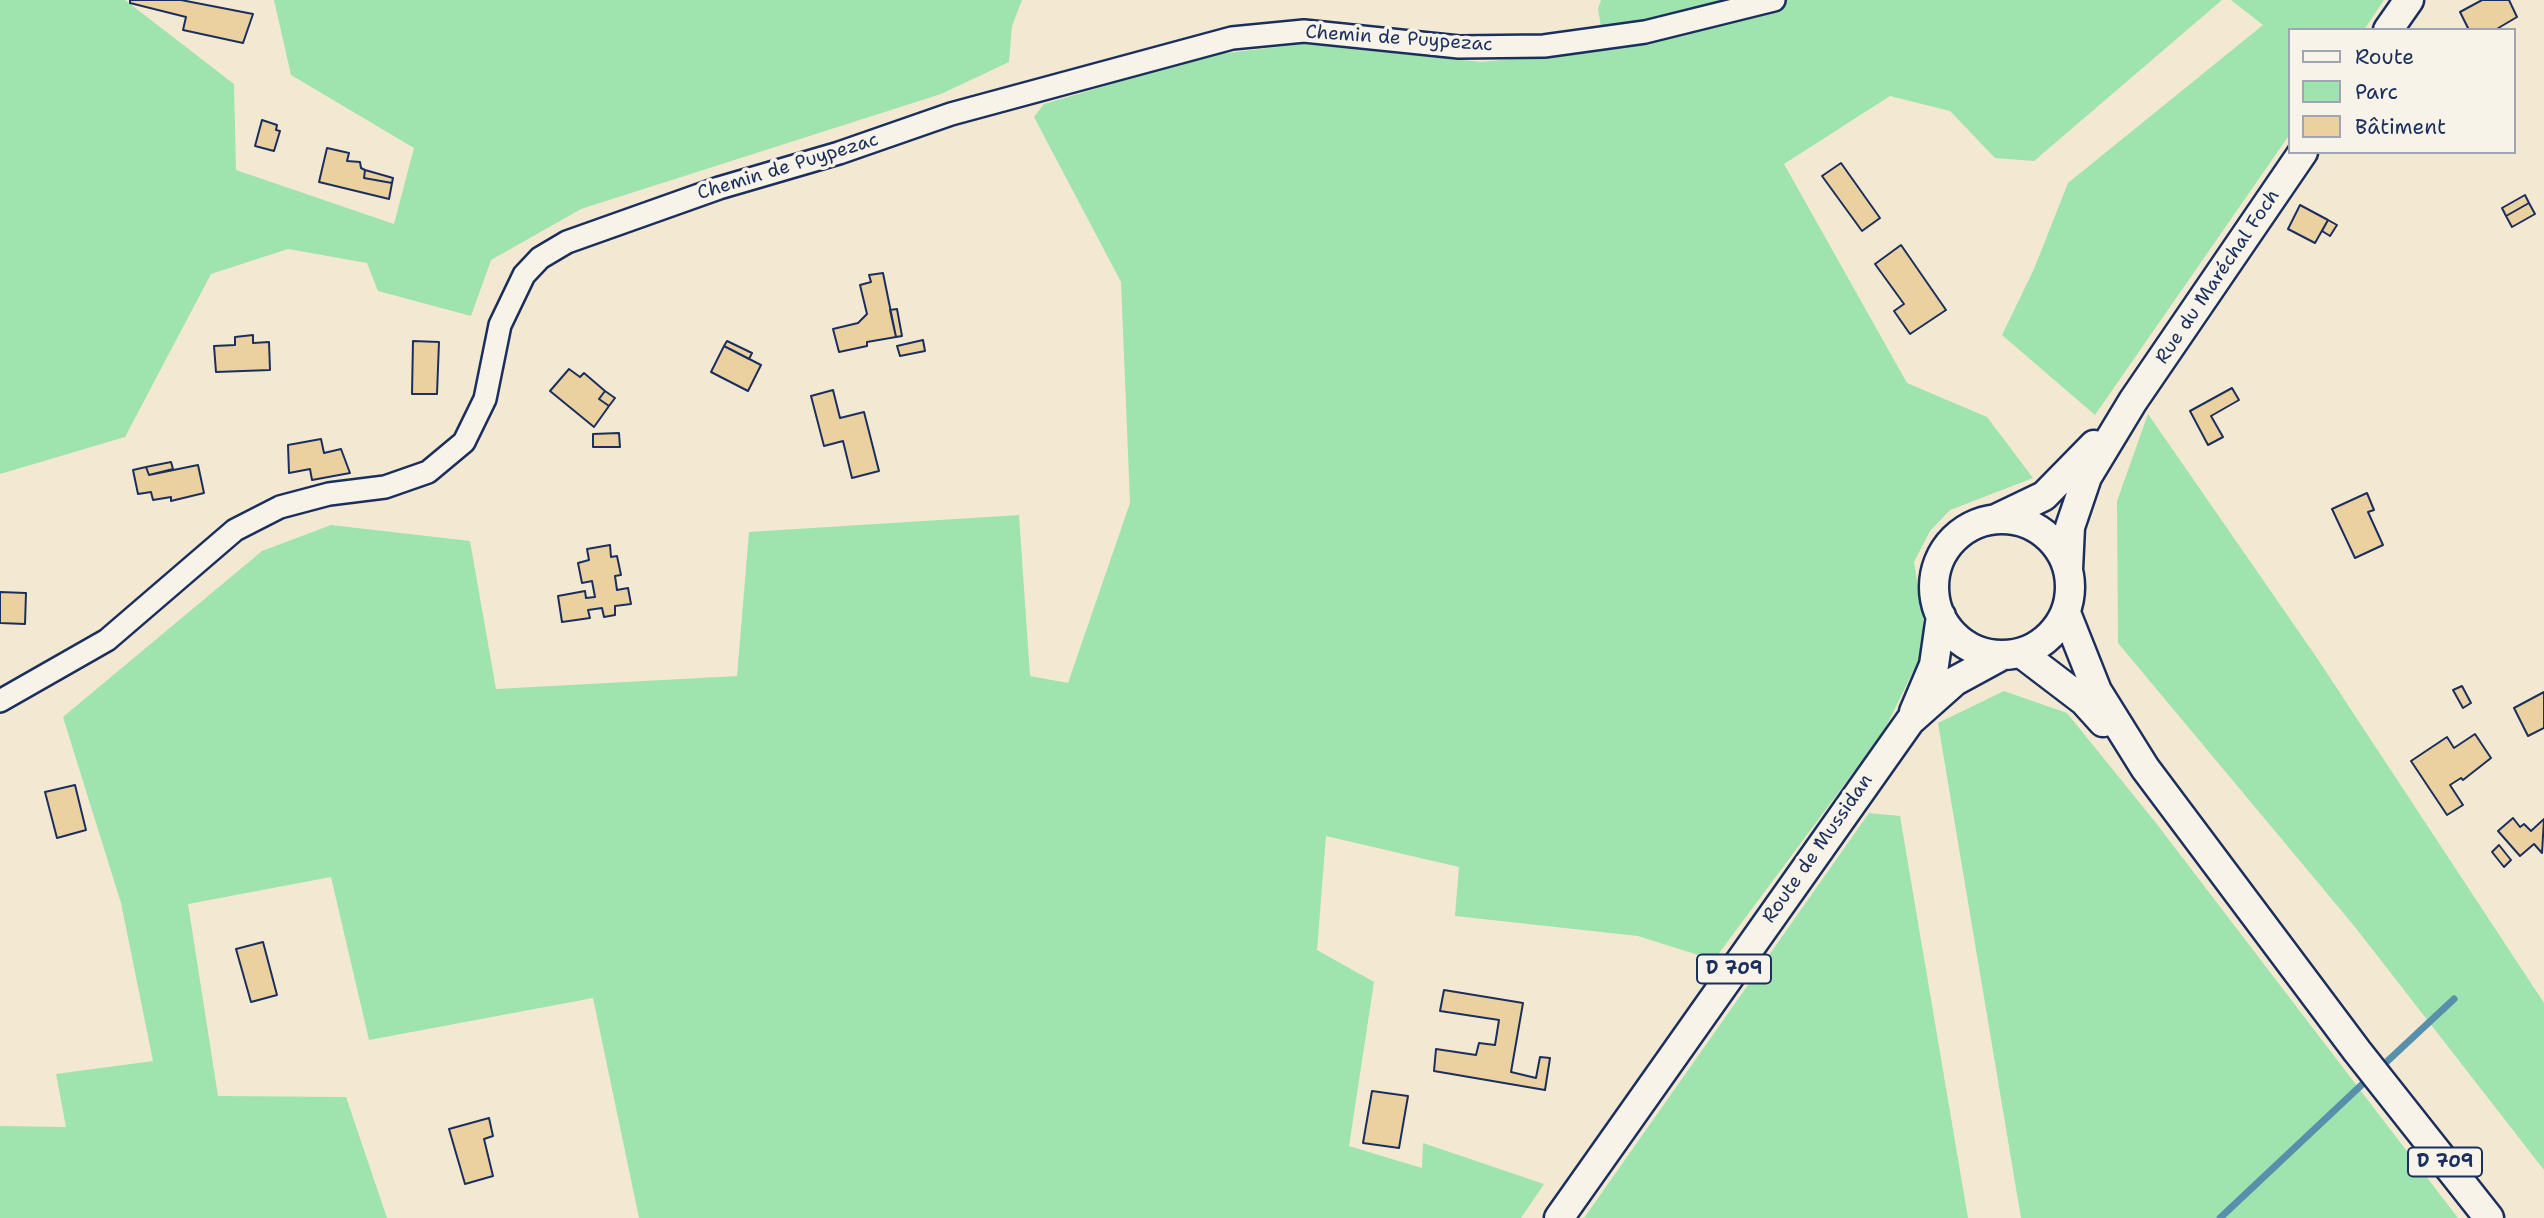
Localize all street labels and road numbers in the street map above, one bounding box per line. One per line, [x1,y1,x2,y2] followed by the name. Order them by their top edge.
[1304,21,1494,57] street label: Chemin de Puypezac
[695,129,881,205] street label: Chemin de Puypezac
[2151,185,2285,369] street label: Rue du Maréchal Foch
[1758,770,1878,928] street label: Route de Mussidan
[1697,954,1771,984] road number: D 709
[2408,1148,2482,1176] road number: D 709

